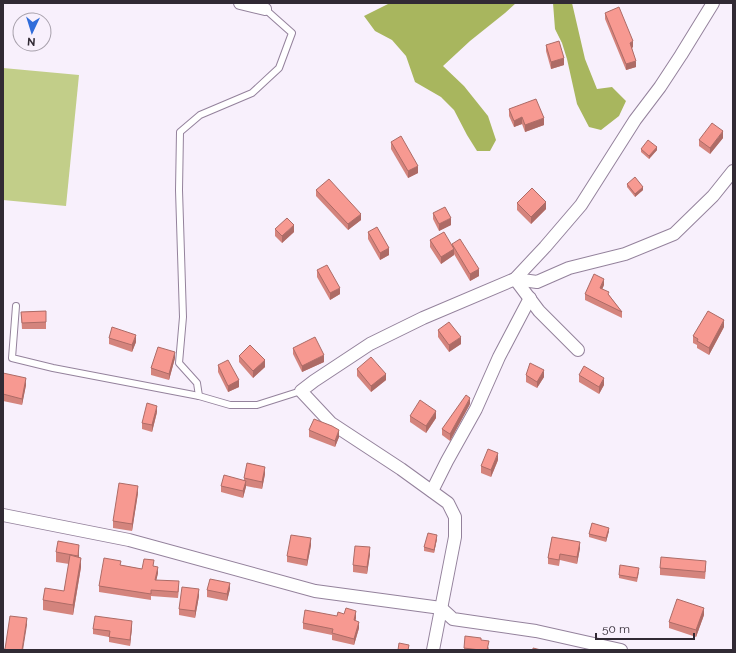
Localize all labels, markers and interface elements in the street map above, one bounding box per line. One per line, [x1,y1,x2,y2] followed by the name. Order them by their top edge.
[12,12,52,52] north arrow
[27,35,36,48] text: N
[596,615,694,641] scale bar
[602,622,630,636] text: 50 m

